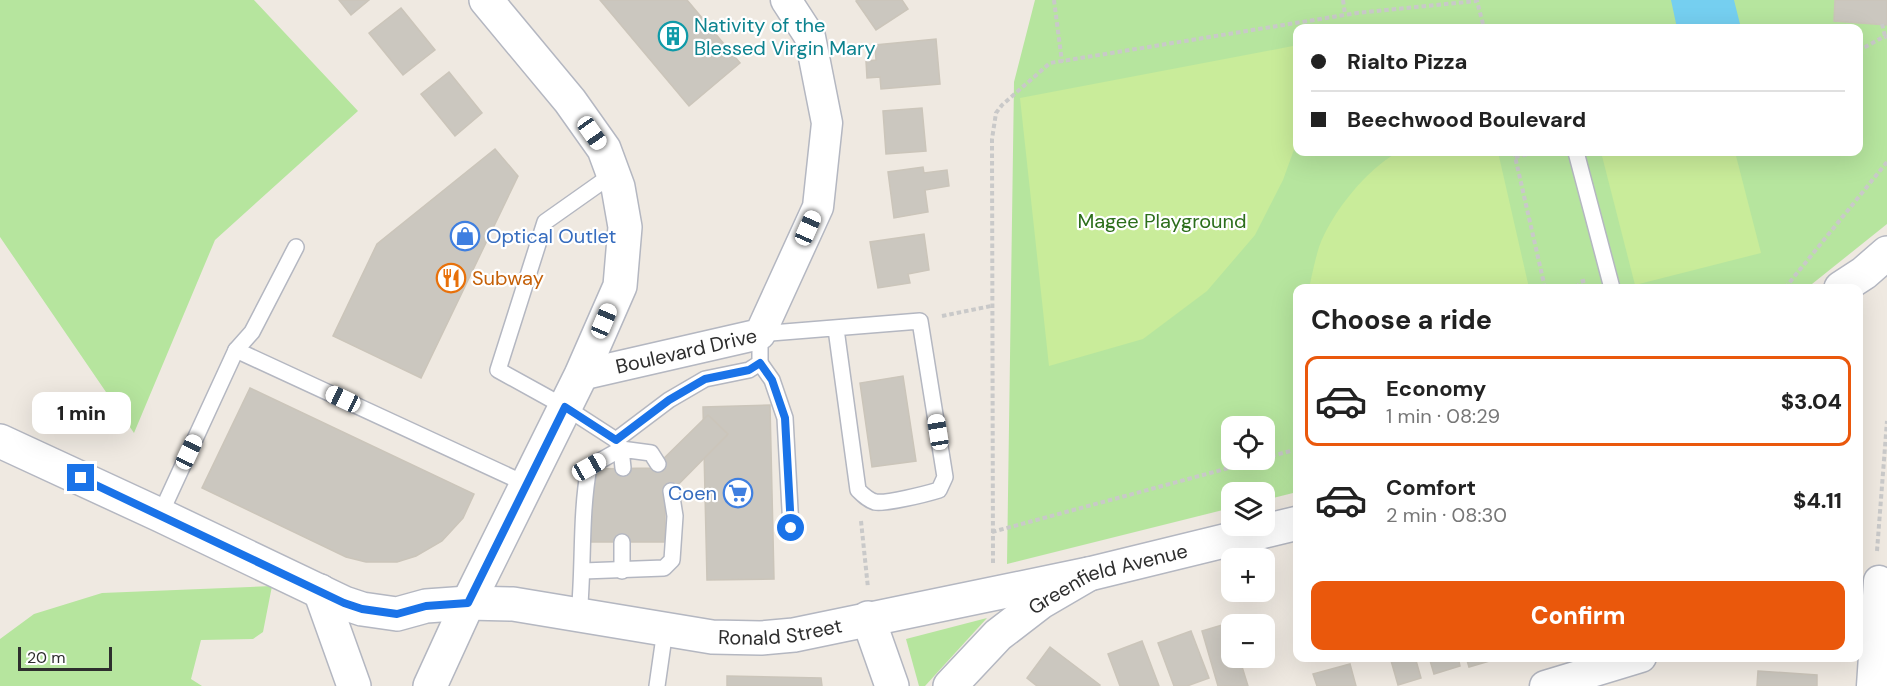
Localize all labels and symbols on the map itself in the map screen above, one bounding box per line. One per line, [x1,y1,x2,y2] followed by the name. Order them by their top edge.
[694,12,876,61] place label: Nativity of the Blessed Virgin Mary
[657,20,689,52] building icon: Nativity of the Blessed Virgin Mary
[574,113,610,153] car
[792,208,824,248] car
[1077,208,1247,234] park label: Magee Playground
[449,220,481,252] shop icon: Optical Outlet
[486,223,617,249] place label: Optical Outlet
[435,262,467,294] restaurant icon: Subway
[472,265,544,291] place label: Subway
[589,301,619,341] car
[613,322,759,380] street label: Boulevard Drive
[323,383,363,415] car
[32,391,130,433] callout: 1 min
[926,413,950,451] car
[173,432,205,472] car
[569,450,609,484] car
[67,464,94,491] route end
[722,477,754,509] supermarket icon: Coen
[668,480,717,506] place label: Coen
[777,514,804,541] route start
[1023,537,1190,620] street label: Greenfield Avenue
[718,612,844,651] street label: Ronald Street
[18,644,112,672] scale bar

